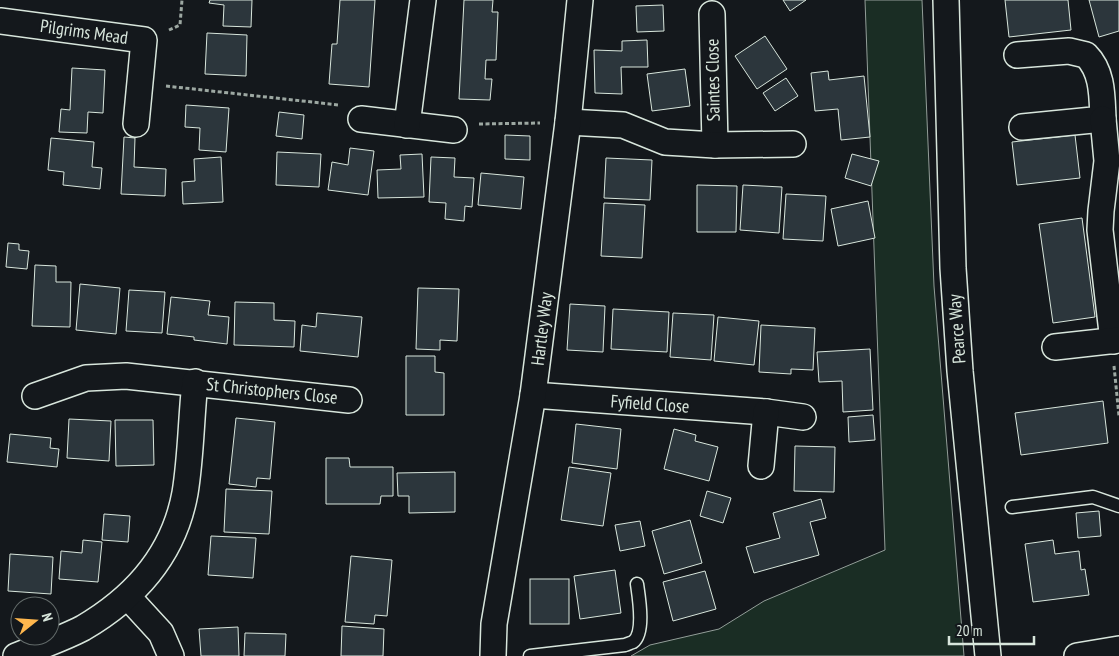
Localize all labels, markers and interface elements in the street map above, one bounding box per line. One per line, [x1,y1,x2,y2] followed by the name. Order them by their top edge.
[39,14,129,49] street label: Pilgrims Mead
[700,39,725,122] street label: Saintes Close
[526,291,557,367] street label: Hartley Way
[943,293,970,365] street label: Pearce Way
[205,372,339,409] street label: St Christophers Close
[610,389,690,418] street label: Fyfield Close
[10,596,60,646] north arrow
[38,611,57,623] text: N
[949,614,1034,646] scale bar
[956,621,982,640] text: 20 m

